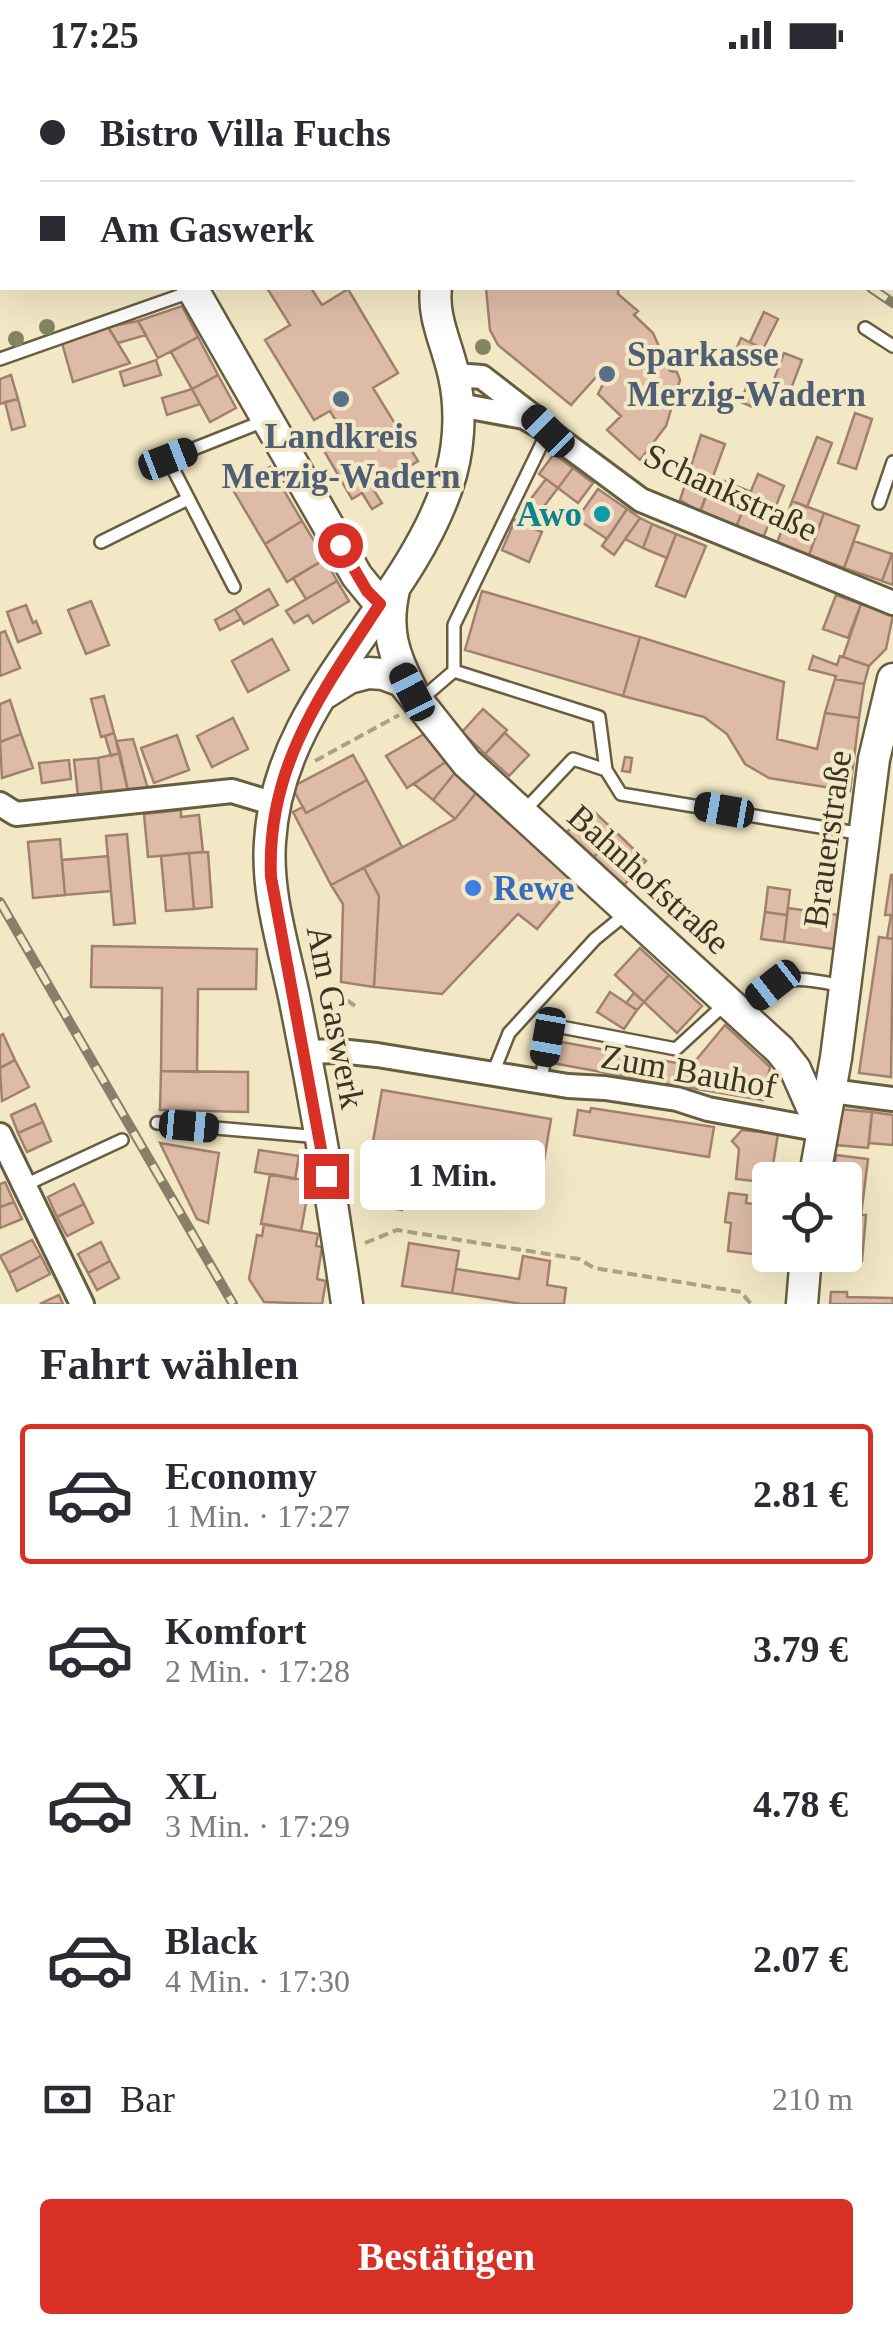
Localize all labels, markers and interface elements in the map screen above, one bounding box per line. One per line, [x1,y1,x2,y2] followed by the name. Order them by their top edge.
[50,14,139,56] text: 17:25
[100,112,391,154] text: Bistro Villa Fuchs
[100,208,314,250] text: Am Gaswerk
[627,335,866,414] place label: Sparkasse Merzig-Wadern
[596,363,618,385] marker: Sparkasse Merzig-Wadern
[330,388,352,410] marker: Landkreis Merzig-Wadern
[516,399,580,463] car
[221,417,461,496] place label: Landkreis Merzig-Wadern
[135,434,201,484] car
[638,435,824,550] street label: Schankstraße
[517,495,582,534] place label: Awo
[591,503,613,525] marker: Awo
[318,523,363,568] route start
[385,658,439,726] car
[796,748,859,930] street label: Brauerstraße
[692,790,756,830] car
[560,797,738,962] street label: Bahnhofstraße
[493,869,575,908] place label: Rewe
[462,877,484,899] marker: Rewe
[299,922,372,1112] street label: Am Gaswerk
[740,955,806,1015] car
[528,1005,568,1069] car
[598,1037,780,1106] street label: Zum Bauhof
[158,1108,220,1144] car
[361,1141,546,1211] callout: 1 Min.
[304,1154,349,1199] route end
[408,1157,497,1193] text: 1 Min.
[752,1162,862,1272] map controls
[752,1162,862,1272] button: locate
[40,1339,299,1389] text: Fahrt wählen
[45,1449,135,1539] icon: car
[165,1455,317,1497] text: Economy
[753,1473,848,1515] text: 2.81 €
[165,1498,350,1534] text: 1 Min. · 17:27
[45,1604,135,1694] icon: car
[165,1610,306,1652] text: Komfort
[753,1628,848,1670] text: 3.79 €
[165,1653,350,1689] text: 2 Min. · 17:28
[45,1759,135,1849] icon: car
[165,1765,218,1807] text: XL
[753,1783,848,1825] text: 4.78 €
[165,1808,350,1844] text: 3 Min. · 17:29
[45,1914,135,2004] icon: car
[165,1920,258,1962] text: Black
[753,1938,848,1980] text: 2.07 €
[165,1963,350,1999] text: 4 Min. · 17:30
[40,2072,95,2127] icon: cash
[120,2078,175,2120] text: Bar
[772,2081,853,2117] text: 210 m
[40,2199,853,2314] button: Bestätigen

